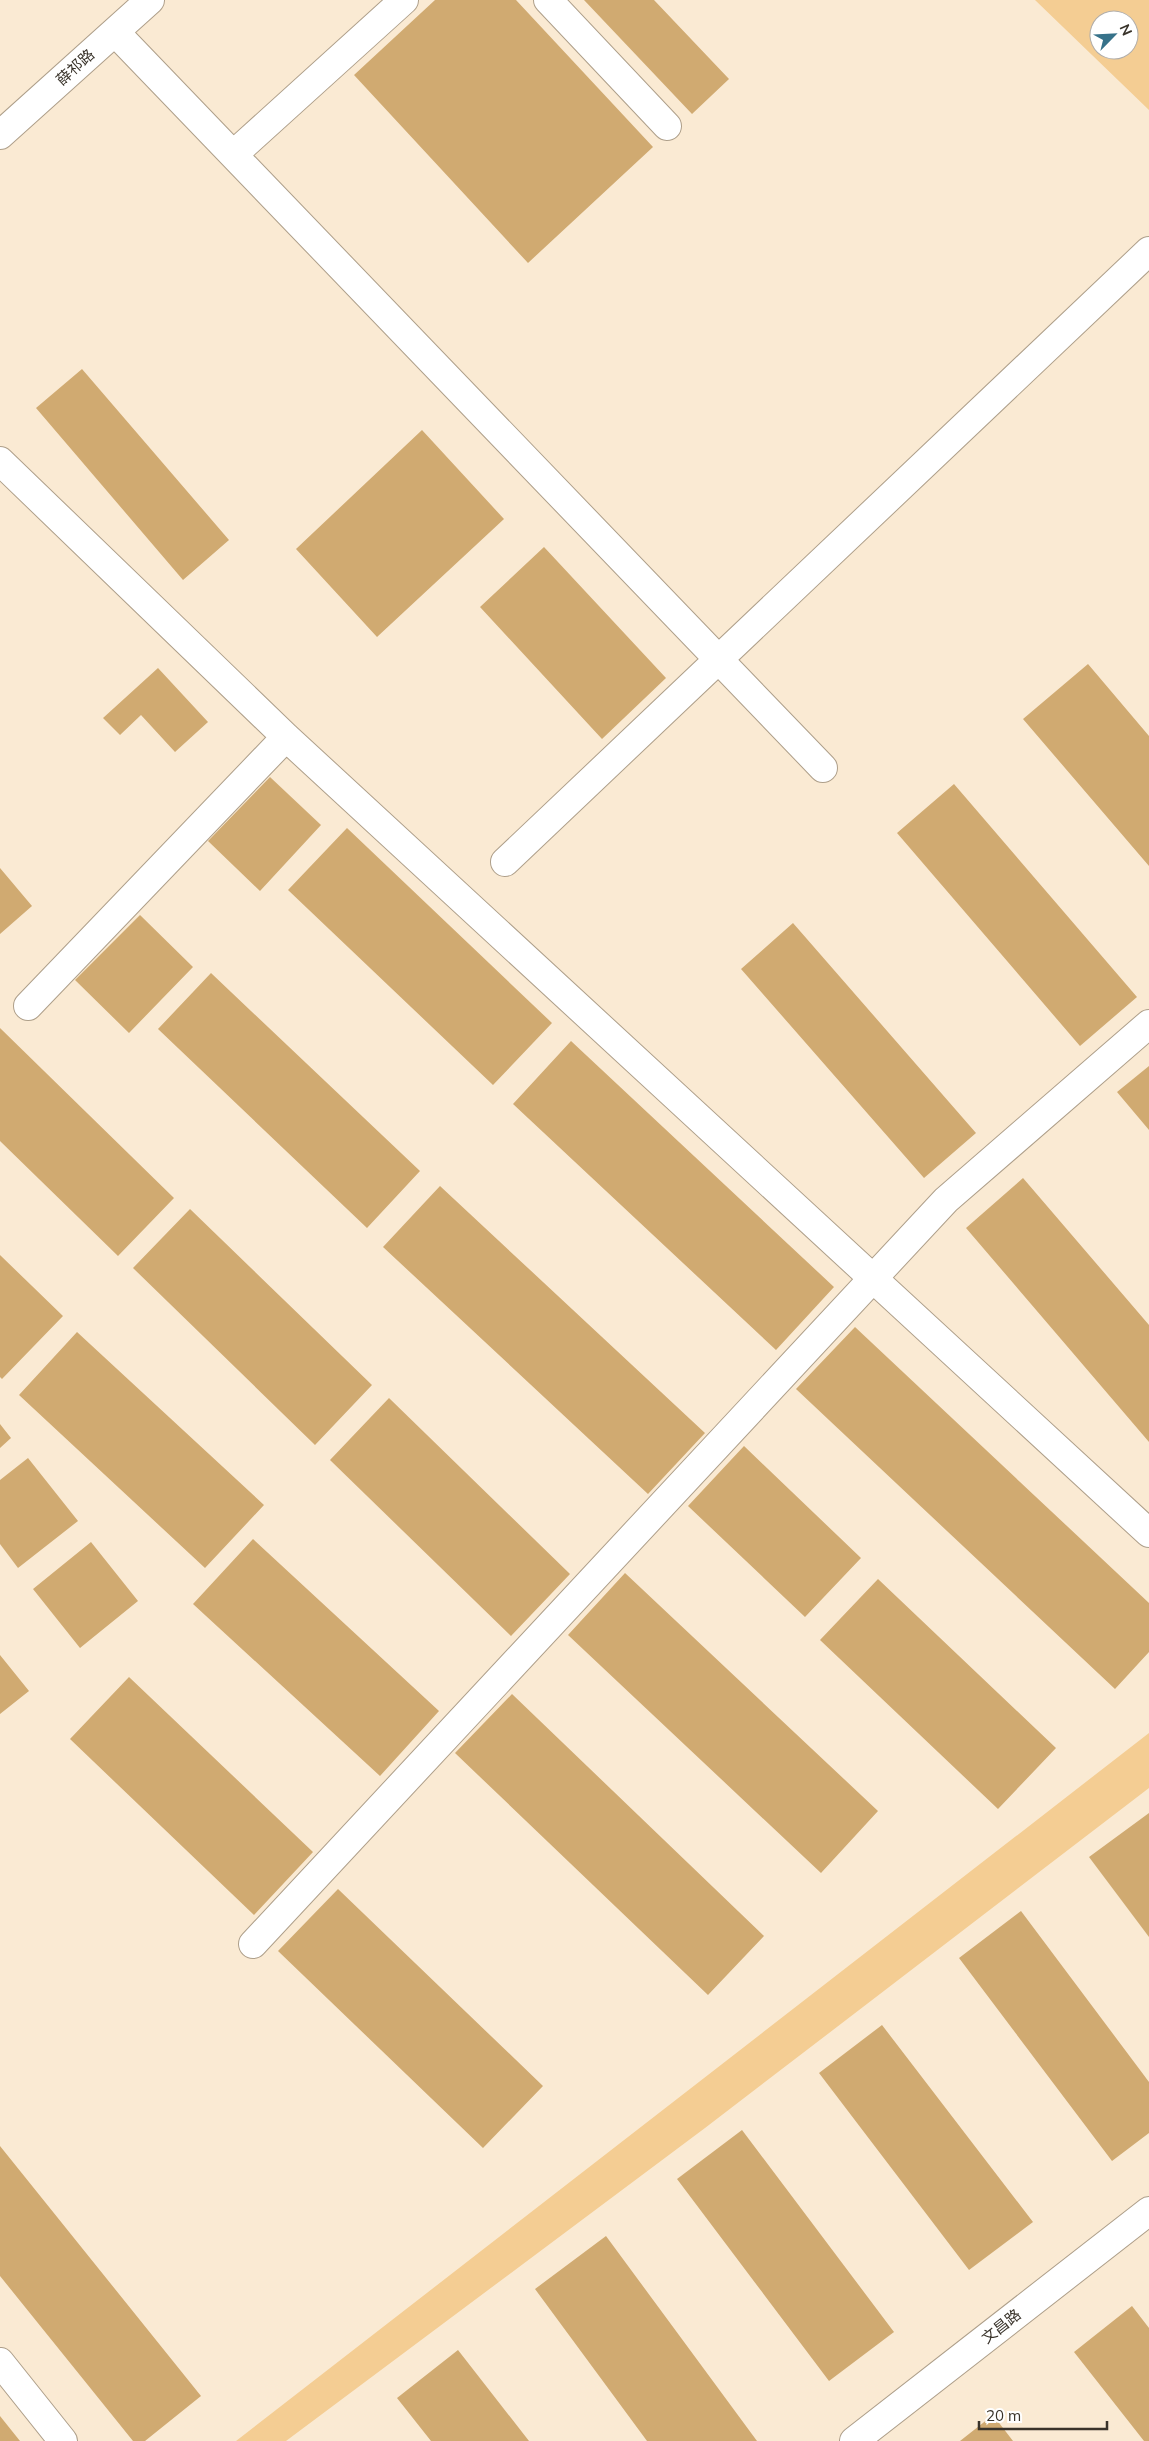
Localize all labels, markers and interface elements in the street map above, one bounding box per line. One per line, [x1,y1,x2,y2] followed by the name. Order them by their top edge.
[1089,10,1139,60] north arrow
[1116,21,1136,38] text: N
[52,45,98,89] street label: 薛祁路
[977,2305,1025,2347] street label: 文昌路
[979,2398,1106,2430] scale bar
[986,2406,1021,2425] text: 20 m

